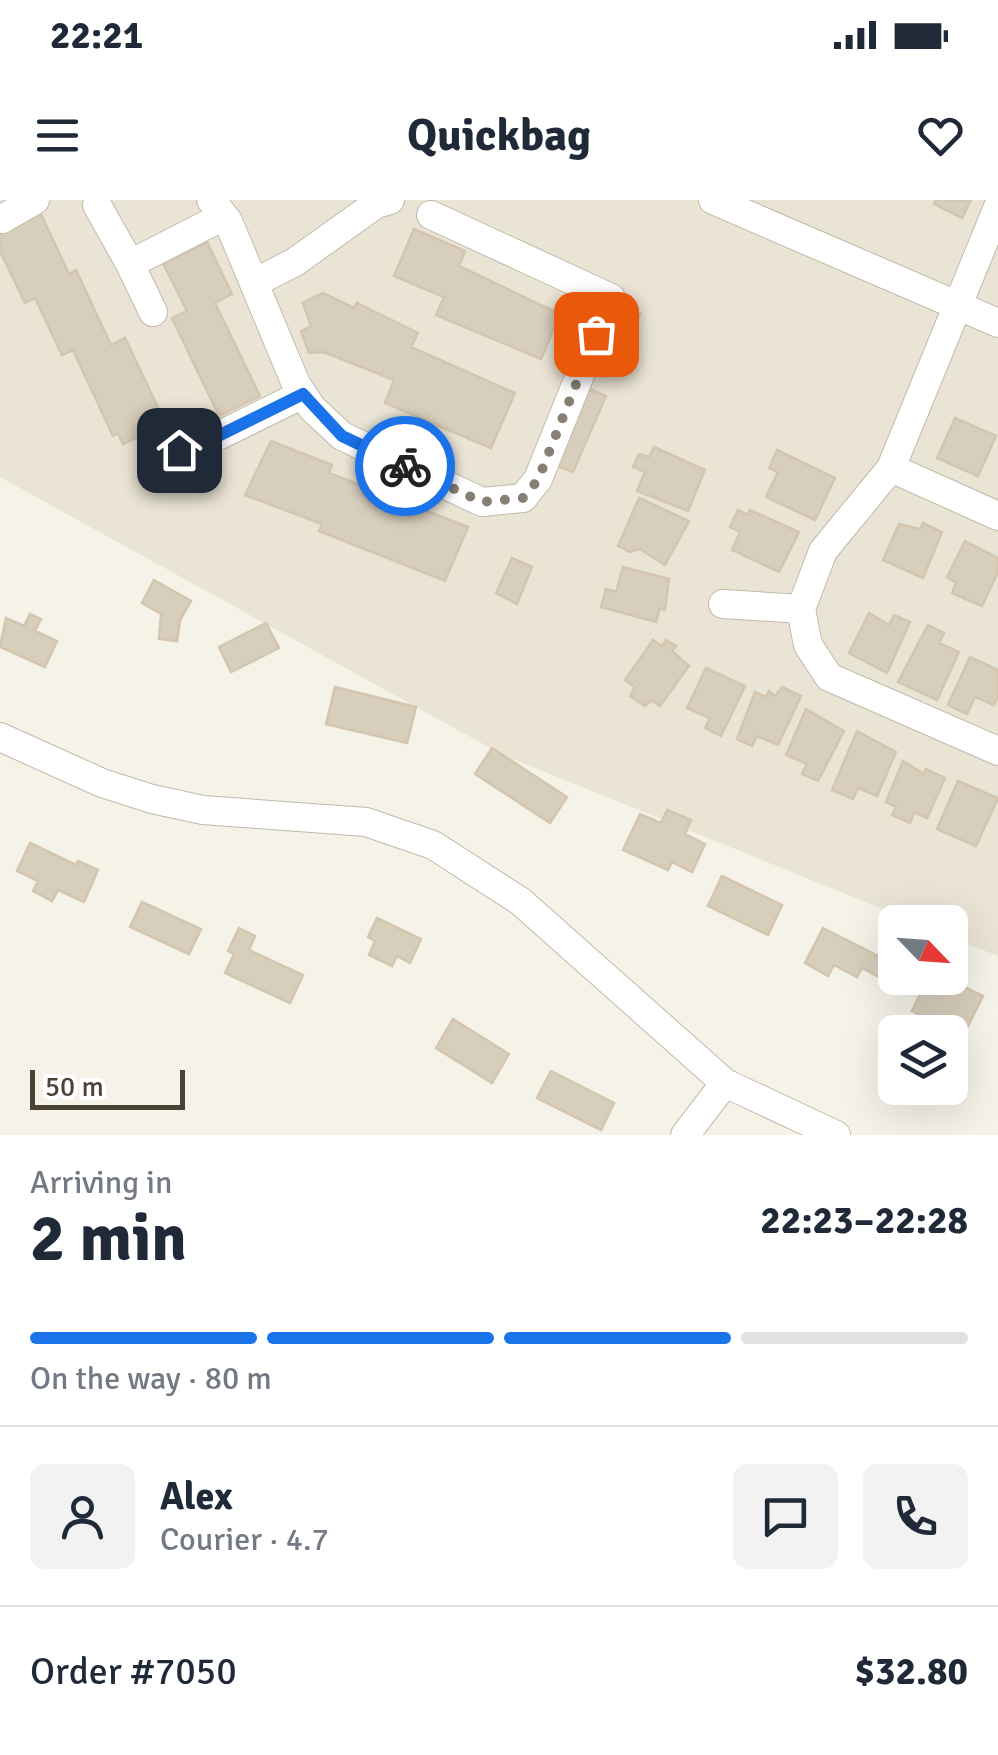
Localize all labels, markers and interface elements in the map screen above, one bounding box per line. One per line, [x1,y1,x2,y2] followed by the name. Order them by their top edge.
[50,12,143,59] text: 22:21
[30,108,85,163] icon: menu
[407,108,591,163] text: Quickbag
[913,108,968,163] icon: heart
[554,292,639,377] pin
[569,307,624,362] icon: bag
[137,408,222,493] pin
[355,416,455,516] courier
[152,423,207,478] icon: home
[378,439,433,494] icon: bike
[878,905,968,995] north arrow
[878,905,968,1105] map controls
[878,1015,968,1105] button: layers
[30,1065,185,1110] scale bar
[45,1070,104,1104] text: 50 m
[30,1163,172,1202] text: Arriving in
[760,1197,968,1244] text: 22:23–22:28
[30,1199,187,1279] text: 2 min
[30,1359,272,1398] text: On the way · 80 m
[30,1464,135,1569] button: person
[733,1464,838,1569] button: chat
[863,1464,968,1569] button: phone
[160,1473,233,1520] text: Alex
[160,1520,329,1559] text: Courier · 4.7
[30,1648,237,1695] text: Order #7050
[855,1648,968,1695] text: $32.80

